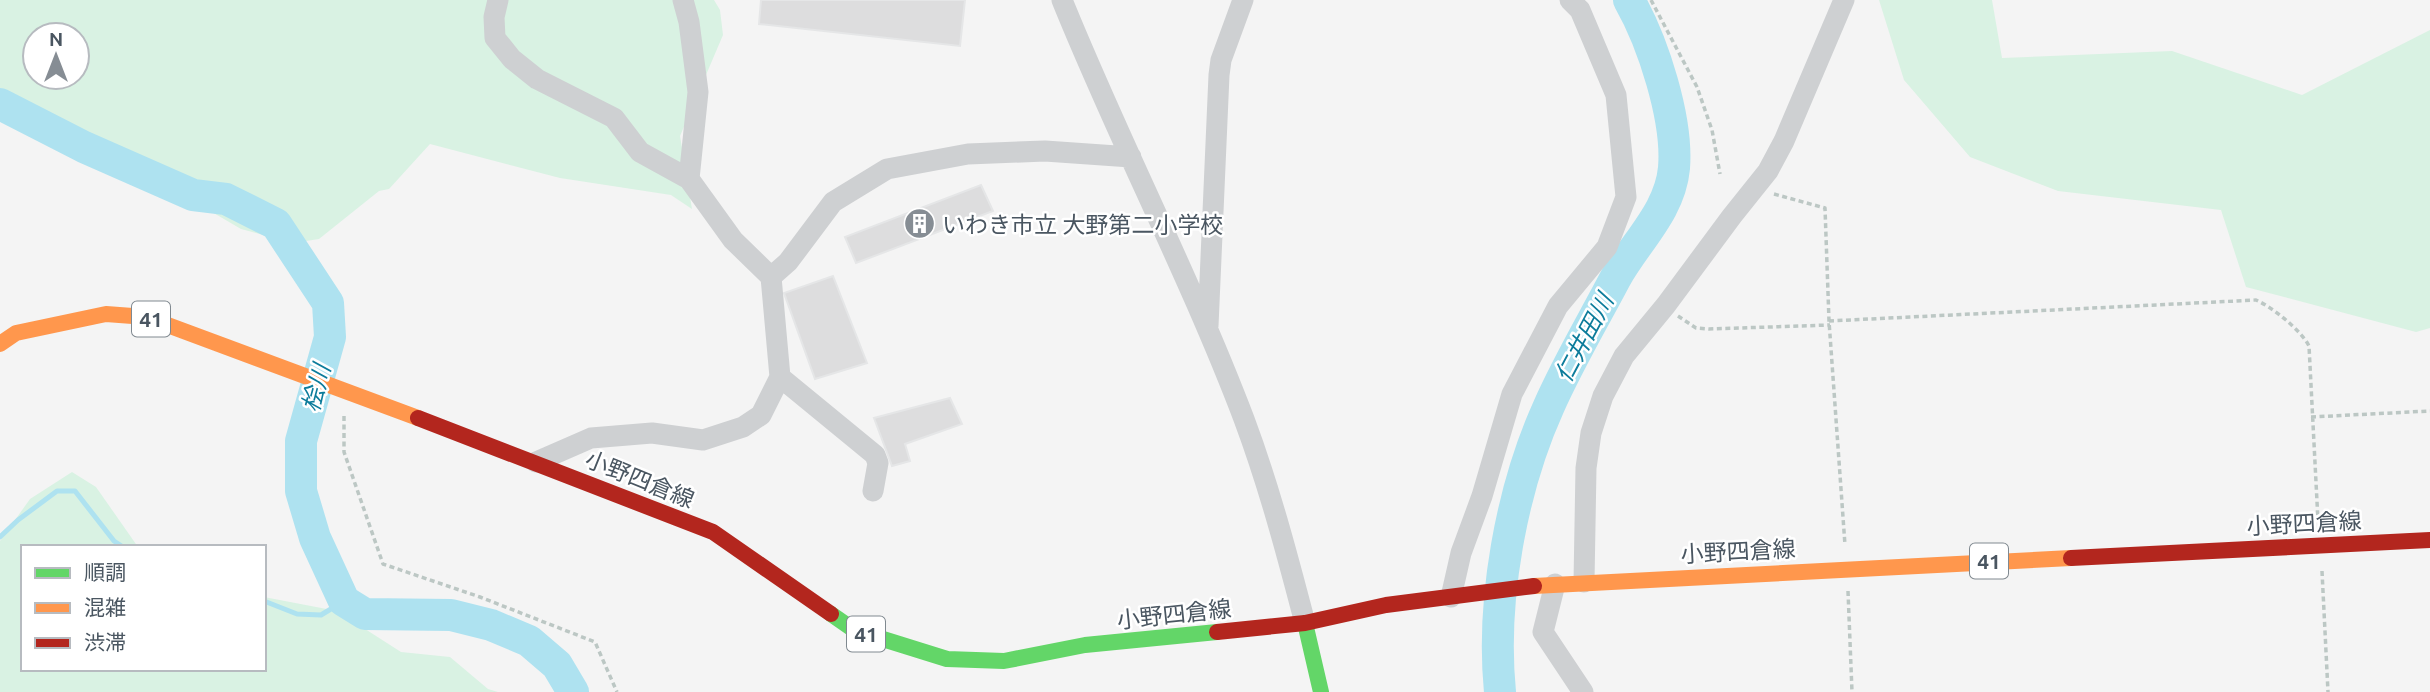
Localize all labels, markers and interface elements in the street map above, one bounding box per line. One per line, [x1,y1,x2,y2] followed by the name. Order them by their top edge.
[21,21,91,91] north arrow
[49,28,63,50] text: N
[902,207,936,241] building icon: いわき市立 大野第二小学校
[942,212,1223,237] place label: いわき市立 大野第二小学校
[1550,287,1620,387] water label: 仁井田川
[132,302,170,336] road number: 41
[297,358,336,415] water label: 桧川
[582,446,698,512] street label: 小野四倉線
[2246,508,2362,538] street label: 小野四倉線
[1680,536,1796,566] street label: 小野四倉線
[1970,544,2008,578] road number: 41
[21,545,266,671] legend
[84,560,126,584] text: 順調
[84,595,126,619] text: 混雑
[1116,596,1232,632] street label: 小野四倉線
[847,616,885,652] road number: 41
[84,630,126,654] text: 渋滞

